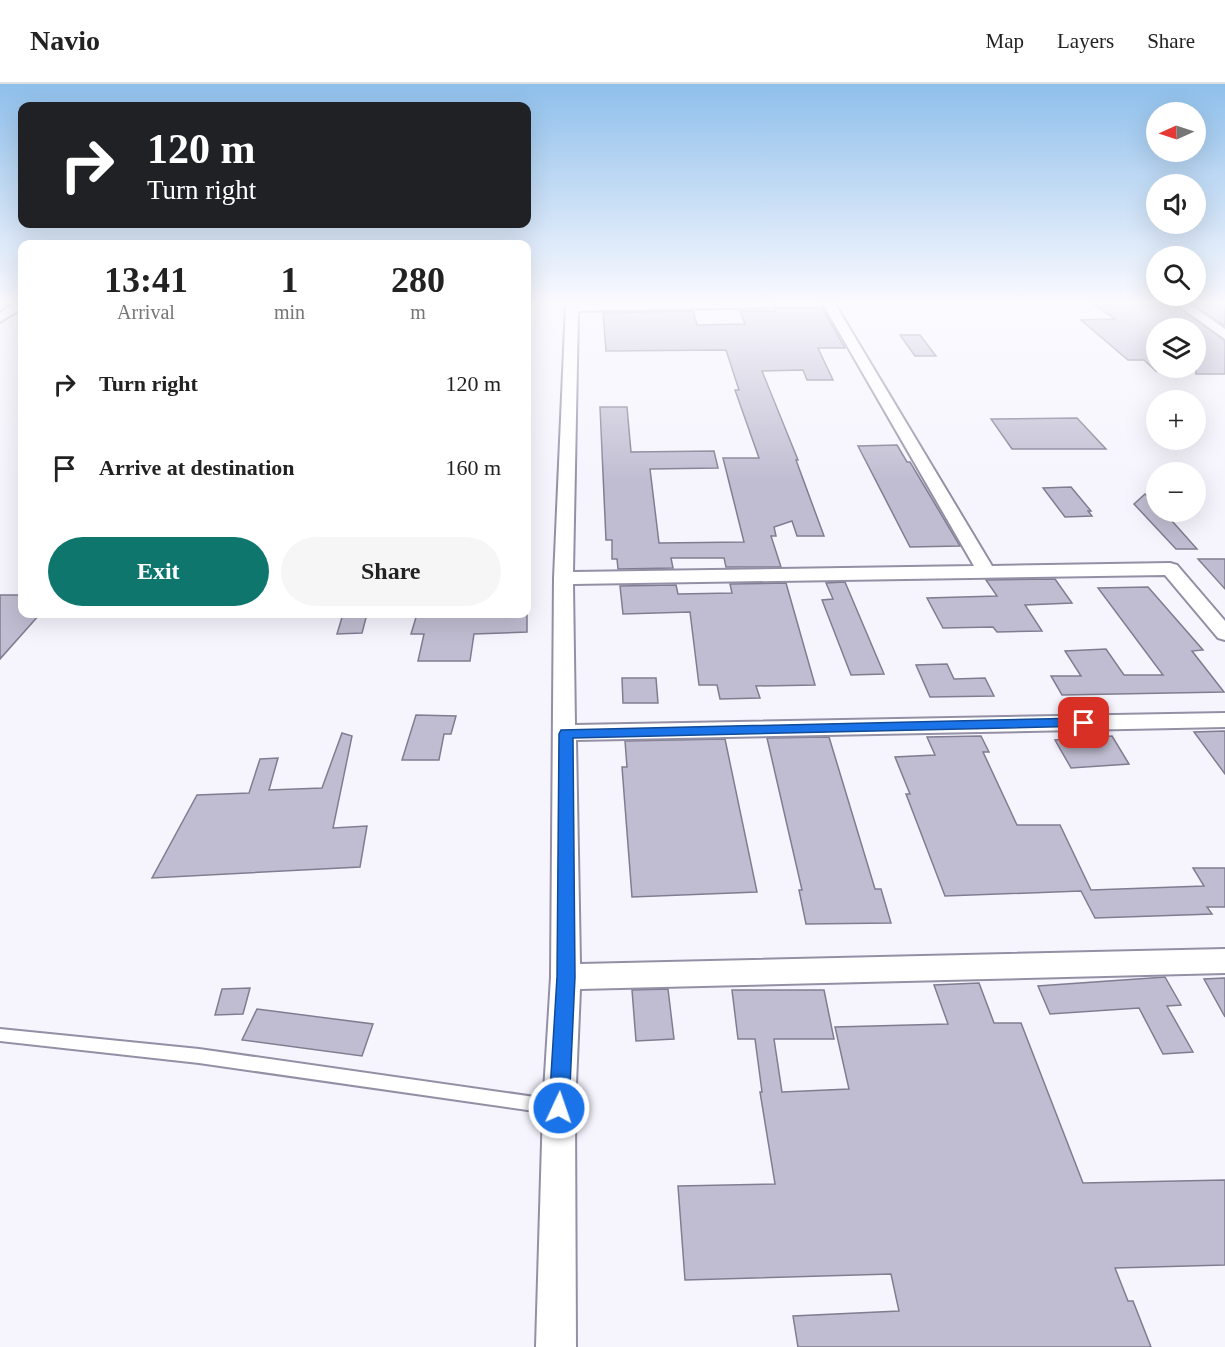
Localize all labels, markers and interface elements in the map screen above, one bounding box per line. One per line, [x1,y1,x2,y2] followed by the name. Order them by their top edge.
[30,25,100,56] text: Navio
[986,29,1024,53] text: Map
[1057,29,1114,53] text: Layers
[1147,29,1195,53] text: Share
[1146,102,1206,162] north arrow
[1146,102,1206,522] map controls
[48,126,126,204] icon: right
[147,126,256,172] text: 120 m
[1146,174,1206,234] button: sound
[147,175,256,205] text: Turn right
[1146,246,1206,306] button: search
[104,260,188,300] text: 13:41
[281,260,299,300] text: 1
[391,260,445,300] text: 280
[117,301,175,323] text: Arrival
[274,301,305,323] text: min
[410,301,426,323] text: m
[1146,318,1206,378] button: layers
[48,368,81,401] icon: right
[99,371,198,396] text: Turn right
[445,371,501,396] text: 120 m
[1146,390,1206,450] button: +
[48,452,81,485] icon: arrive
[99,455,295,480] text: Arrive at destination
[445,455,501,480] text: 160 m
[1146,462,1206,522] button: −
[48,537,269,606] button: Exit
[281,537,501,606] button: Share
[1058,697,1109,748] pin
[1067,706,1100,739] icon: arrive
[527,1076,591,1140] position arrow

